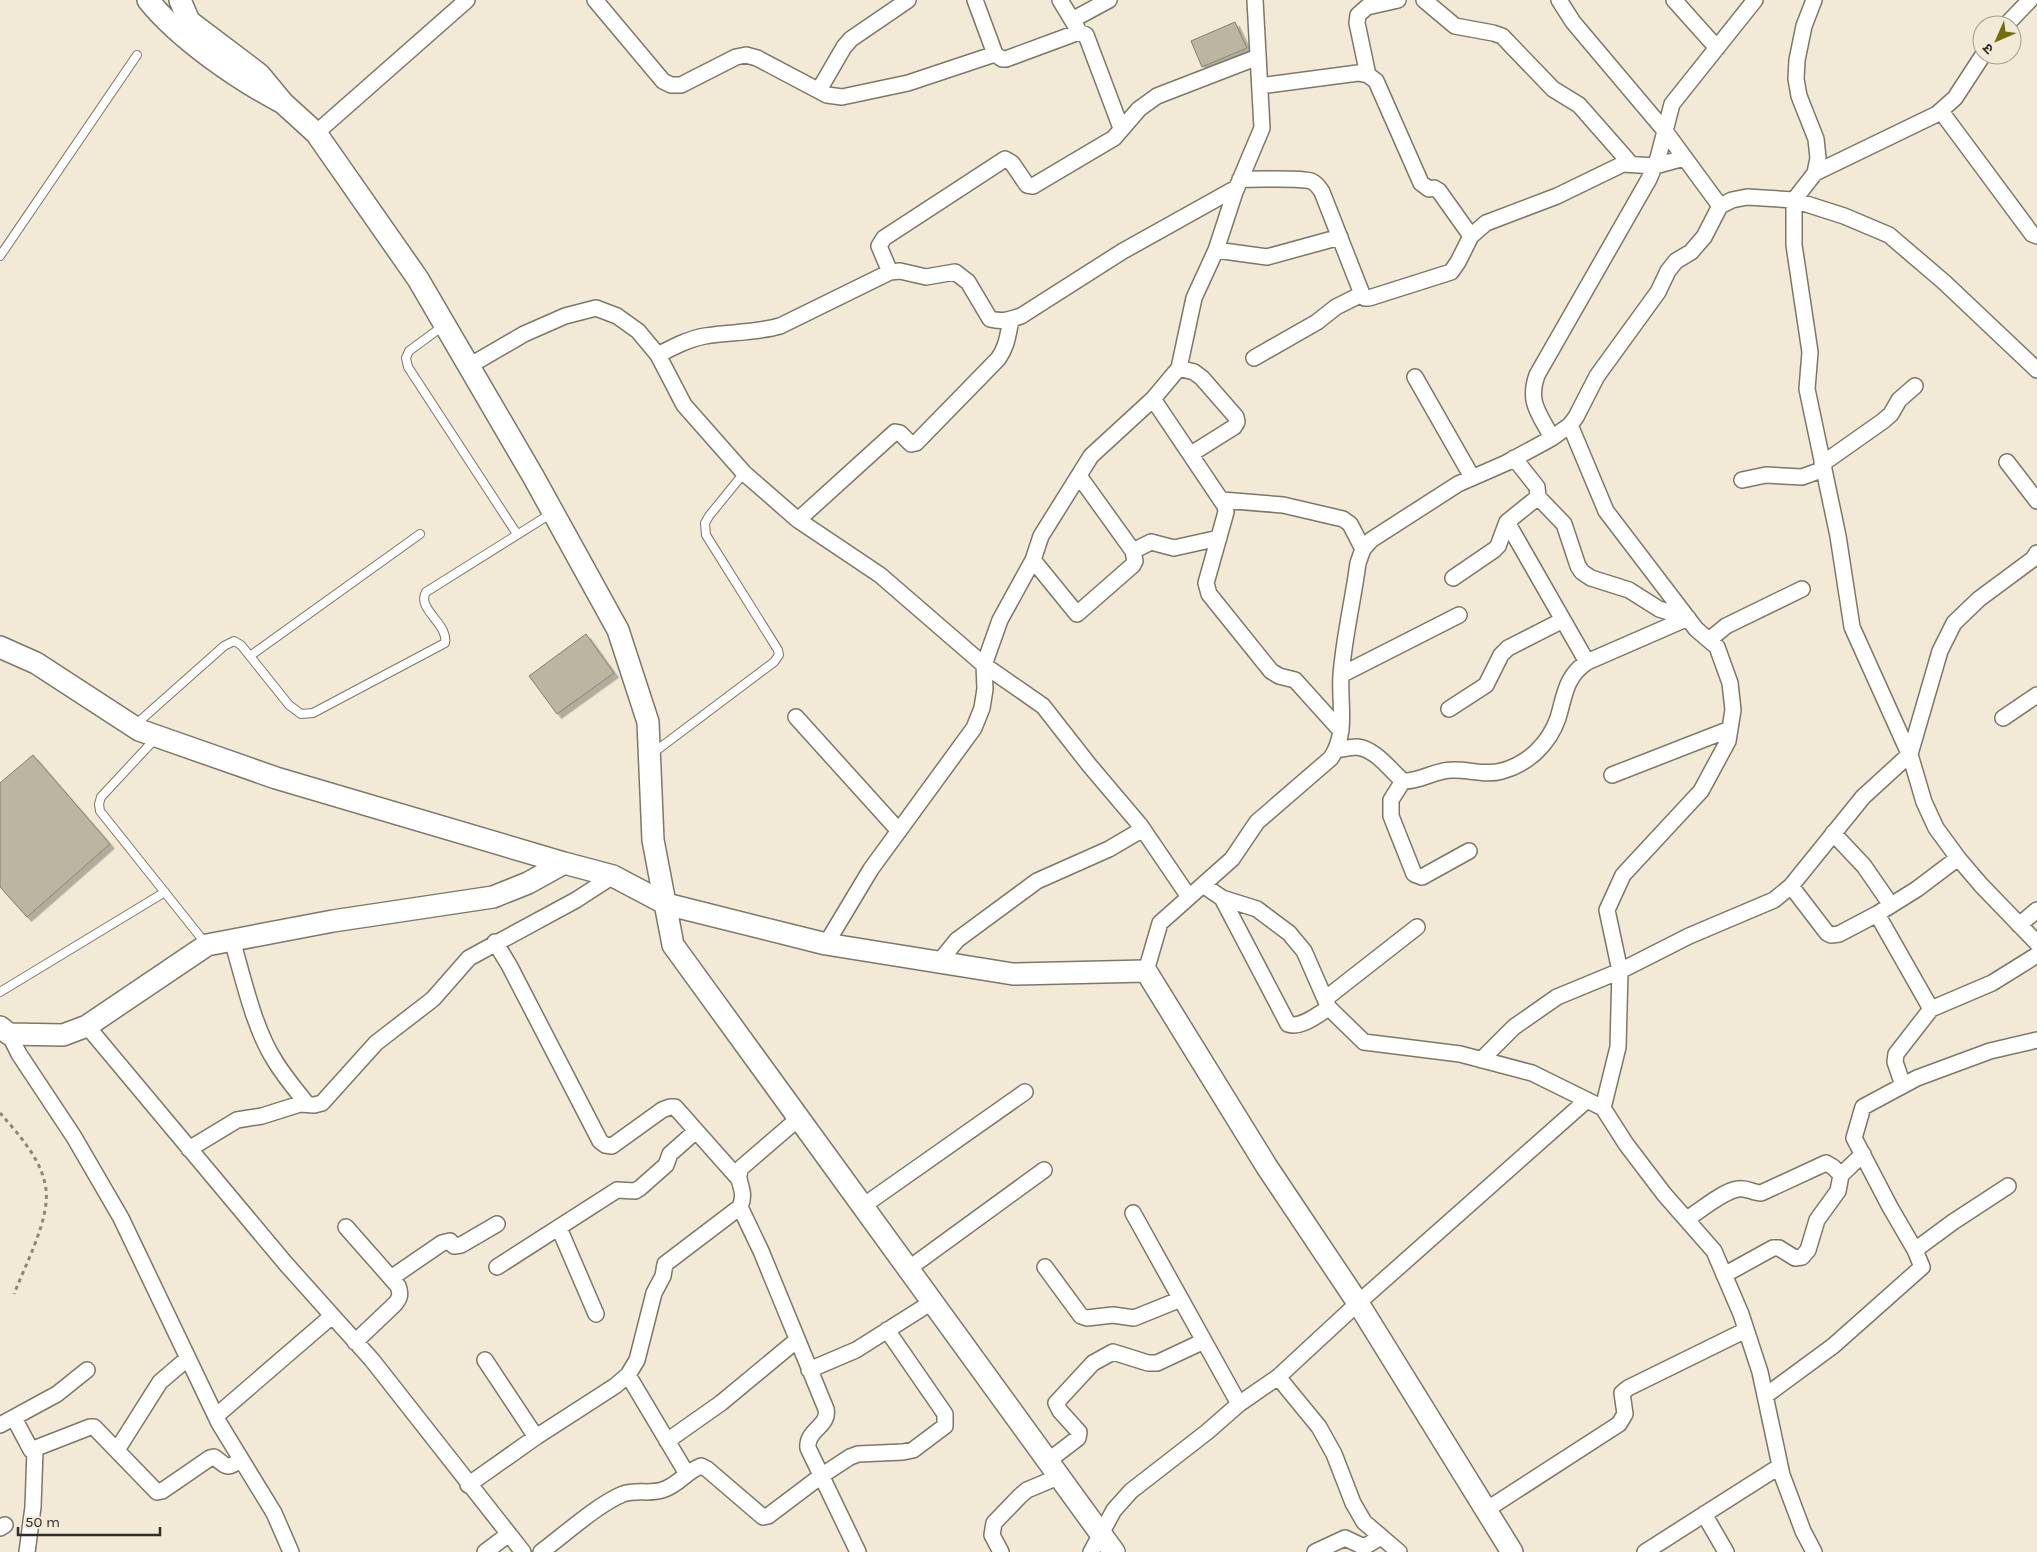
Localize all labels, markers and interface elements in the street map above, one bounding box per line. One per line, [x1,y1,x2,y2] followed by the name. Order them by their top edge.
[1972,15,2022,65] north arrow
[1979,39,1997,58] text: उ
[18,1504,160,1536] scale bar
[25,1513,60,1531] text: 50 m

